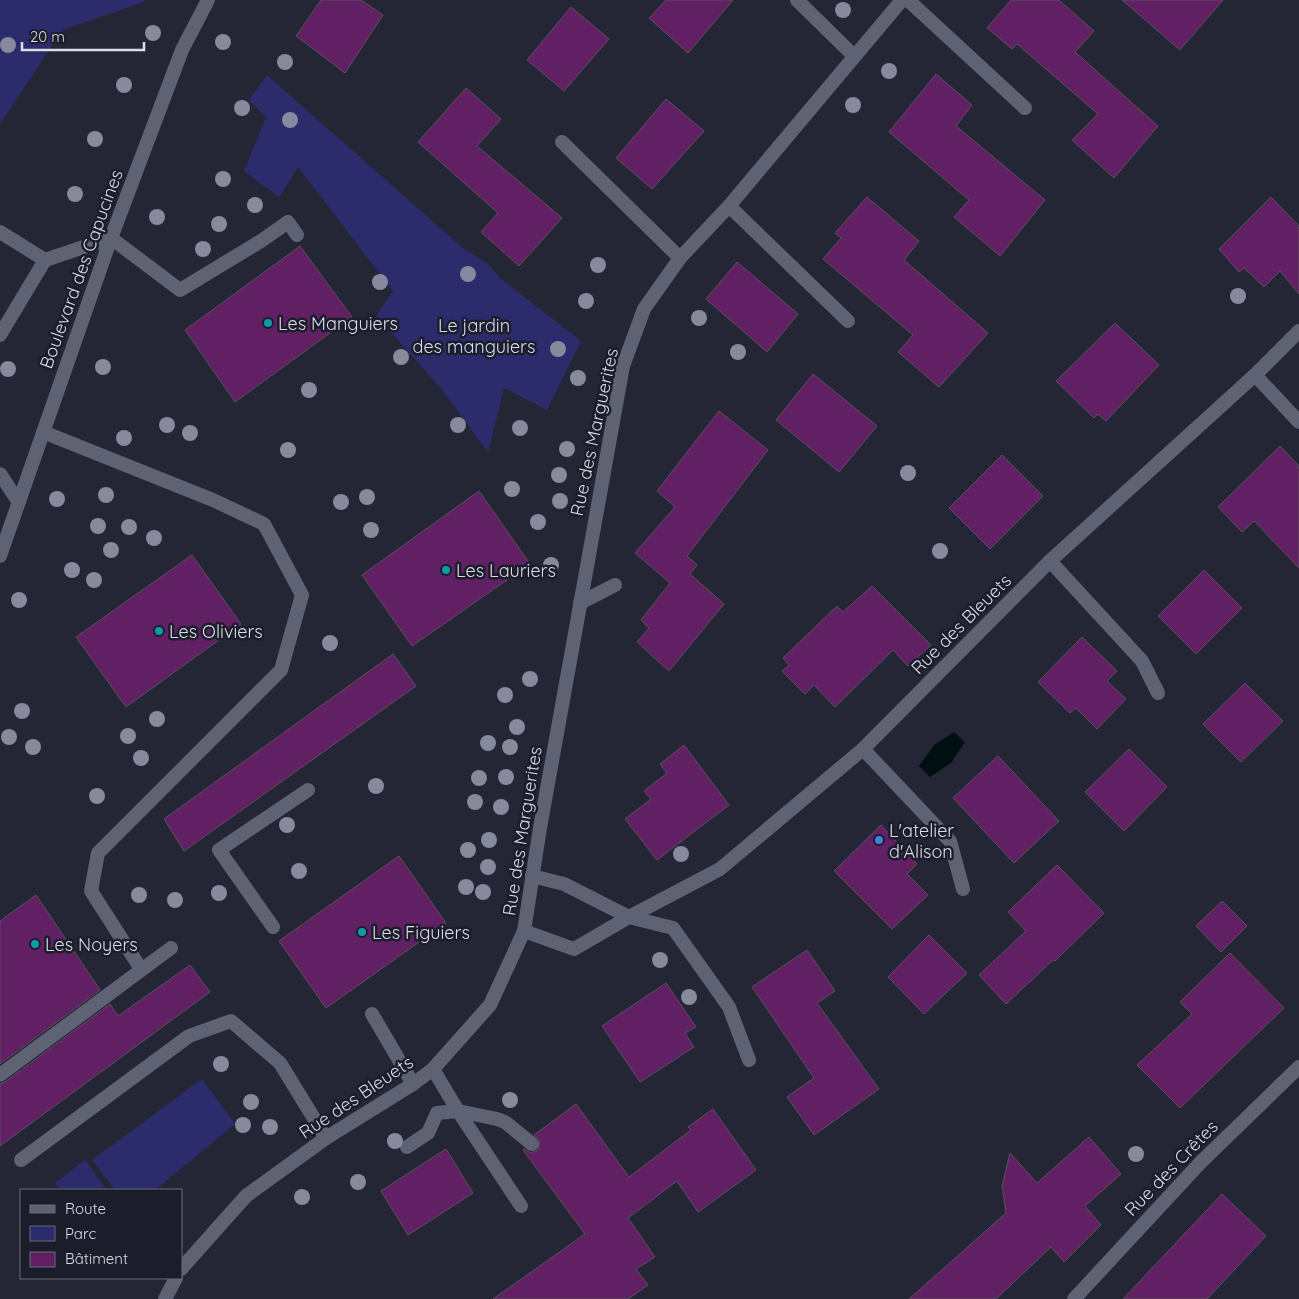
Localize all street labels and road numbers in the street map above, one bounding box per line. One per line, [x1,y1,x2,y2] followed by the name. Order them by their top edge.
[34,166,128,372] street label: Boulevard des Capucines
[565,346,623,518] street label: Rue des Marguerites
[906,569,1016,679] street label: Rue des Bleuets
[497,745,547,917] street label: Rue des Marguerites
[295,1050,417,1144] street label: Rue des Bleuets
[1119,1115,1223,1221] street label: Rue des Crêtes

